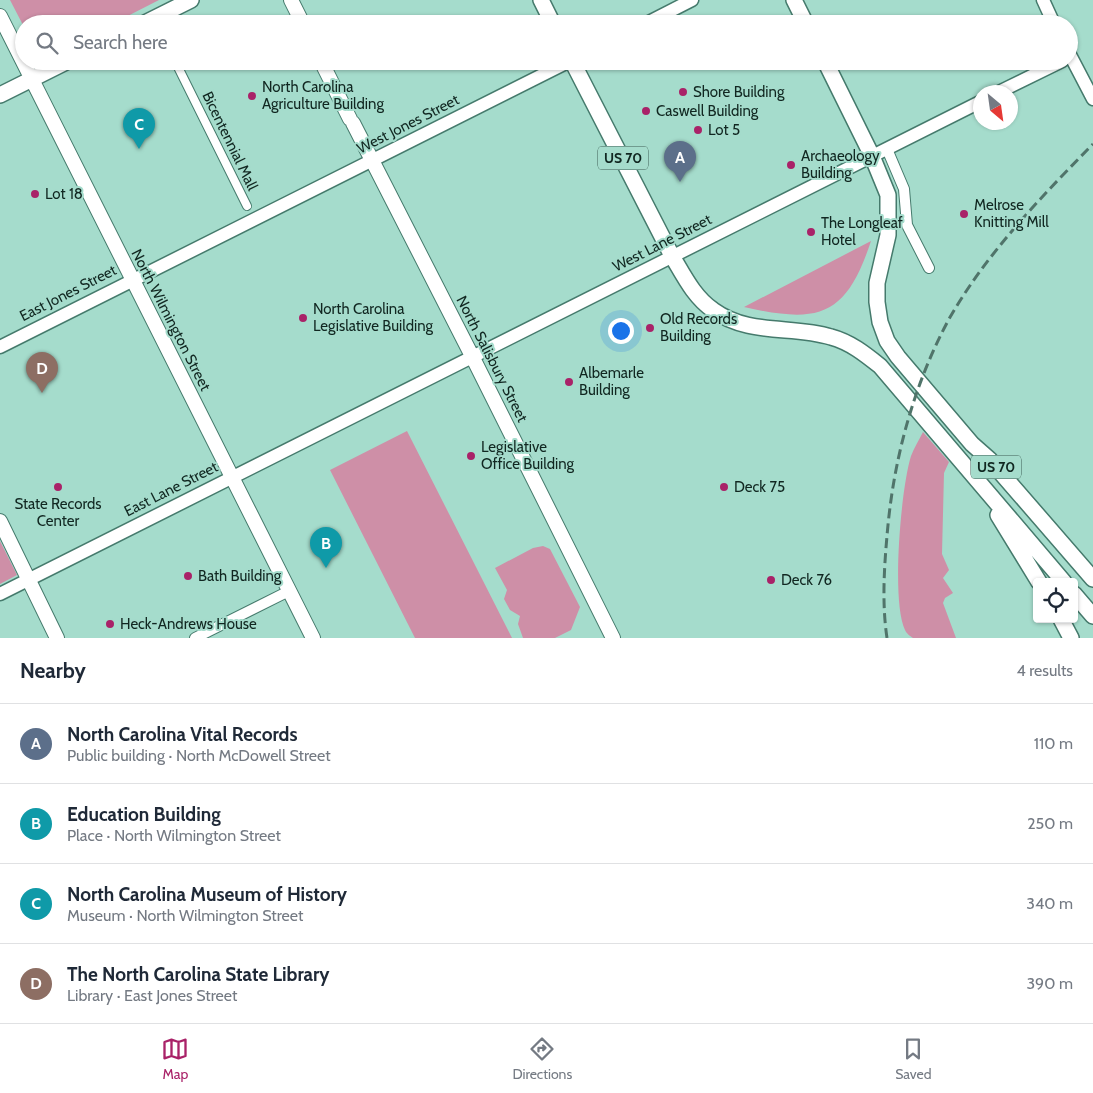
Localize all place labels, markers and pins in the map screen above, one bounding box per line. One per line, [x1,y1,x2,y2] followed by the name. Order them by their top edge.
[262,78,384,113] place label: North Carolina Agriculture Building
[693,83,785,101] place label: Shore Building
[677,86,689,98] marker: Shore Building
[246,90,258,102] marker: North Carolina Agriculture Building
[656,102,759,120] place label: Caswell Building
[640,105,652,117] marker: Caswell Building
[123,108,155,149] pin: C
[708,121,740,139] place label: Lot 5
[692,124,704,136] marker: Lot 5
[664,141,696,182] pin: A
[801,147,880,182] place label: Archaeology Building
[785,159,797,171] marker: Archaeology Building
[45,185,83,203] place label: Lot 18
[29,188,41,200] marker: Lot 18
[974,196,1049,231] place label: Melrose Knitting Mill
[958,208,970,220] marker: Melrose Knitting Mill
[821,214,903,249] place label: The Longleaf Hotel
[805,226,817,238] marker: The Longleaf Hotel
[313,300,434,335] place label: North Carolina Legislative Building
[660,310,737,345] place label: Old Records Building
[297,312,309,324] marker: North Carolina Legislative Building
[644,322,656,334] marker: Old Records Building
[26,352,58,393] pin: D
[579,364,644,399] place label: Albemarle Building
[563,376,575,388] marker: Albemarle Building
[481,438,575,473] place label: Legislative Office Building
[465,450,477,462] marker: Legislative Office Building
[734,478,785,496] place label: Deck 75
[52,481,64,493] marker: State Records Center
[718,481,730,493] marker: Deck 75
[14,495,102,530] place label: State Records Center
[310,527,342,568] pin: B
[198,567,282,585] place label: Bath Building
[182,570,194,582] marker: Bath Building
[781,571,832,589] place label: Deck 76
[765,574,777,586] marker: Deck 76
[120,615,257,633] place label: Heck-Andrews House
[104,618,116,630] marker: Heck-Andrews House

